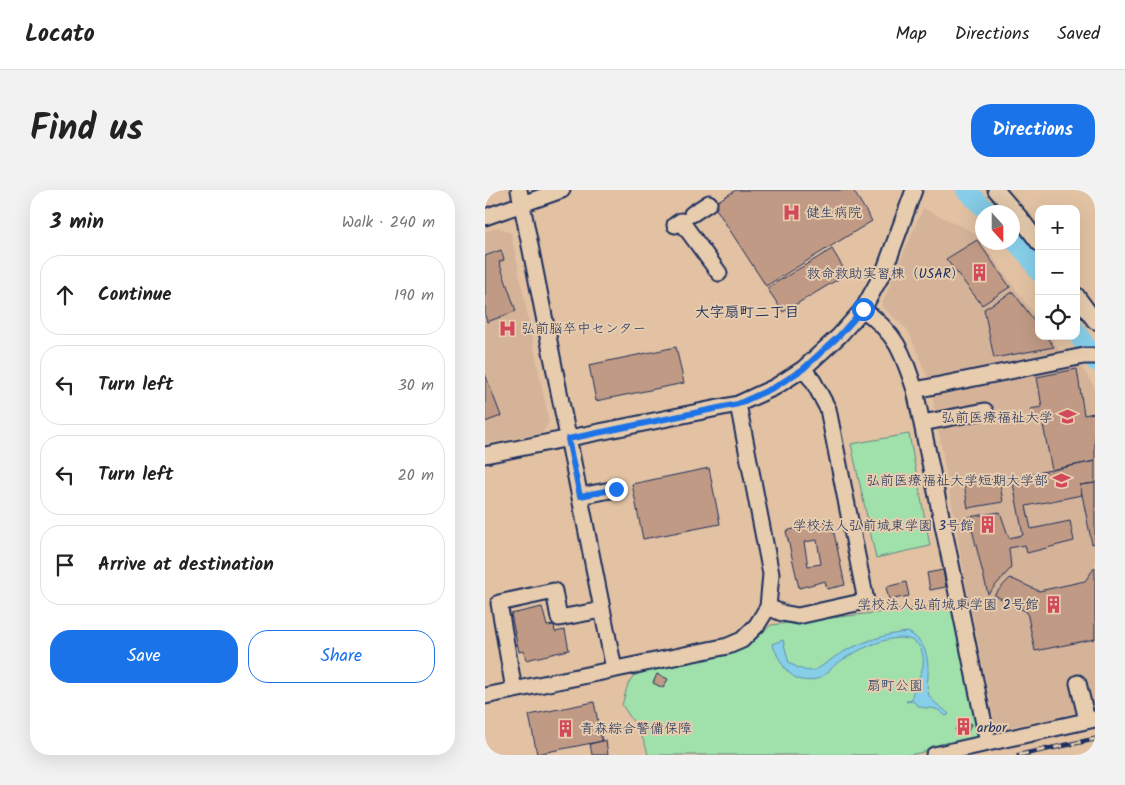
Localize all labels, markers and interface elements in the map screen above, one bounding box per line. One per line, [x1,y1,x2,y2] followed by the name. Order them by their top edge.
[25,15,95,54] text: Locato
[895,20,927,49] text: Map
[955,20,1029,49] text: Directions
[1057,20,1100,49] text: Saved
[30,102,143,158] text: Find us
[971,104,1095,157] button: Directions
[782,202,802,222] hospital icon: 健生病院
[806,202,862,224] place label: 健生病院
[975,205,1020,250] north arrow
[1035,205,1080,340] map controls
[1035,205,1080,250] button: +
[50,206,104,239] text: 3 min
[342,210,435,235] text: Walk · 240 m
[1035,250,1080,295] button: −
[807,263,965,285] place label: 救命救助実習棟（USAR）
[969,263,989,283] building icon: 救命救助実習棟（USAR）
[98,280,171,310] text: Continue
[51,281,79,309] icon: ahead
[394,283,434,308] text: 190 m
[1035,295,1080,340] button: locate
[852,298,875,321] route start
[694,301,800,325] district label: 大字扇町二丁目
[497,318,517,338] hospital icon: 弘前脳卒中センター
[521,318,646,340] place label: 弘前脳卒中センター
[98,370,173,400] text: Turn left
[51,371,79,399] icon: left
[398,373,434,398] text: 30 m
[941,407,1053,429] place label: 弘前医療福祉大学
[1057,407,1077,427] school or university icon: 弘前医療福祉大学
[98,460,173,490] text: Turn left
[51,461,79,489] icon: left
[398,463,434,488] text: 20 m
[866,470,1048,492] place label: 弘前医療福祉大学短期大学部
[1052,470,1072,490] school or university icon: 弘前医療福祉大学短期大学部
[605,478,628,501] route end
[792,515,974,537] place label: 学校法人弘前城東学園 3号館
[978,515,998,535] building icon: 学校法人弘前城東学園 3号館
[98,550,274,580] text: Arrive at destination
[51,551,79,579] icon: arrive
[857,594,1039,616] place label: 学校法人弘前城東学園 2号館
[1043,594,1063,614] building icon: 学校法人弘前城東学園 2号館
[50,630,238,683] button: Save
[248,630,435,683] button: Share
[867,675,923,697] park label: 扇町公園
[953,717,973,737] building icon: arbor
[977,717,1008,739] place label: arbor
[556,718,576,738] building icon: 青森綜合警備保障
[580,718,692,740] place label: 青森綜合警備保障

